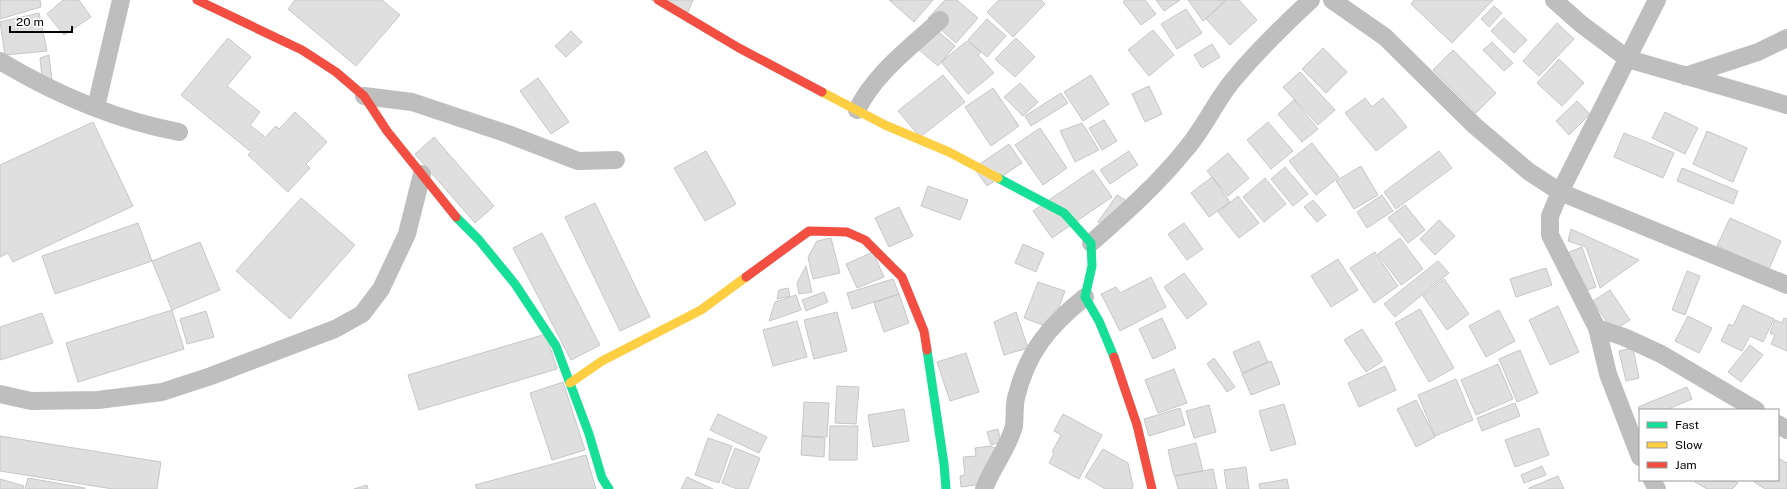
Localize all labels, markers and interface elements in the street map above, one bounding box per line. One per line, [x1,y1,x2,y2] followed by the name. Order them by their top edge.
[10,8,72,34] scale bar
[16,15,44,29] text: 20 m
[1639,409,1779,481] legend
[1675,418,1700,432] text: Fast
[1675,438,1703,452] text: Slow
[1675,458,1697,472] text: Jam

